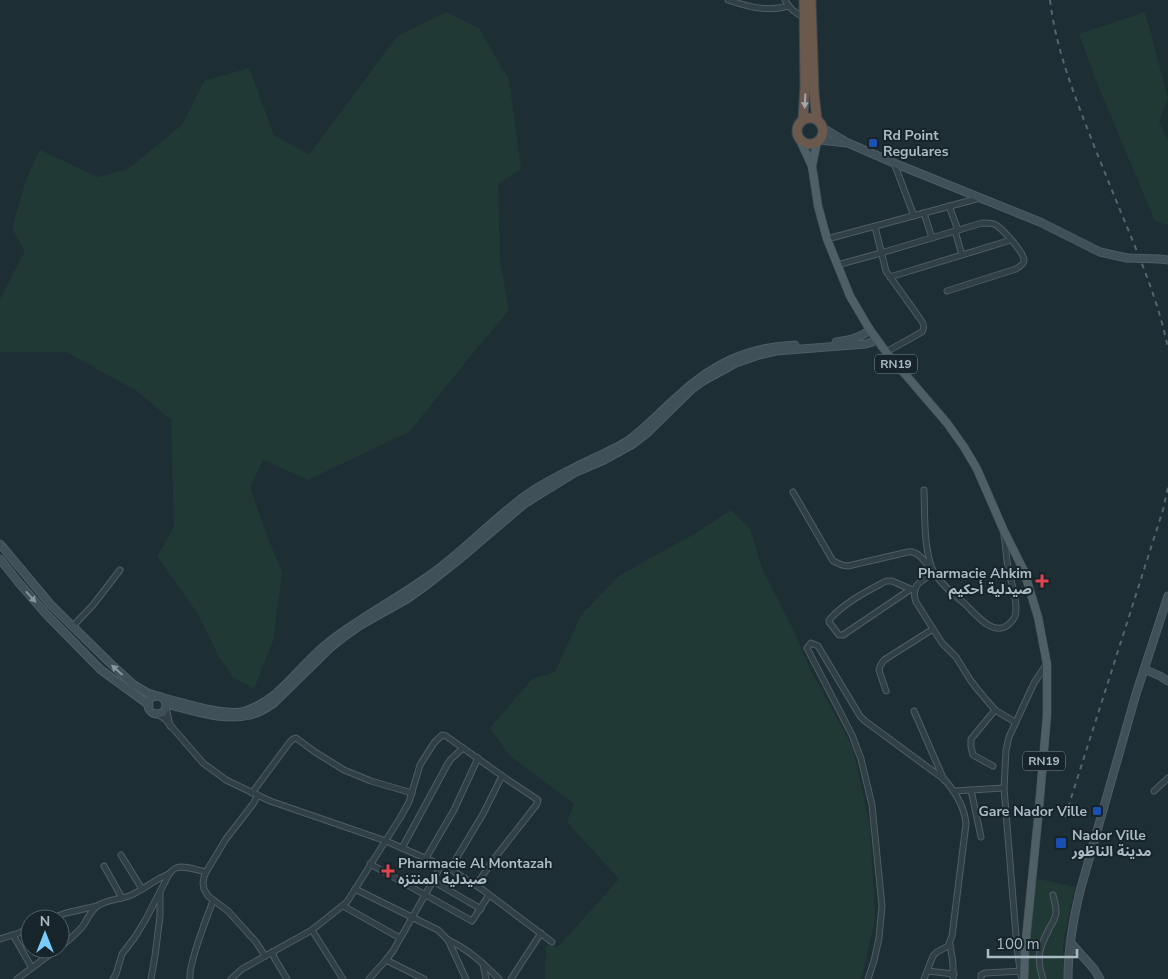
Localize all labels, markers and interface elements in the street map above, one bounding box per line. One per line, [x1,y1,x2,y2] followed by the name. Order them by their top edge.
[800,93,808,109] one-way arrow
[883,126,949,161] place label: Rd Point Regulares
[867,137,879,149] marker: Rd Point Regulares
[875,354,917,374] road number: RN19
[918,564,1032,600] place label: Pharmacie Ahkim صيدلية أحكيم
[1036,575,1048,587] marker: Pharmacie Ahkim صيدلية أحكيم
[25,590,37,602] one-way arrow
[111,664,123,676] one-way arrow
[1023,751,1065,770] road number: RN19
[978,802,1087,821] place label: Gare Nador Ville
[1091,805,1103,817] marker: Gare Nador Ville
[1071,826,1151,861] place label: Nador Ville مدينة الناظور
[1054,836,1068,850] marker: Nador Ville مدينة الناظور
[398,854,552,889] place label: Pharmacie Al Montazah صيدلية المنتزه
[382,865,394,877] marker: Pharmacie Al Montazah صيدلية المنتزه
[20,909,70,959] north arrow
[40,912,50,931] text: N
[988,926,1077,958] scale bar
[996,934,1040,954] text: 100 m

